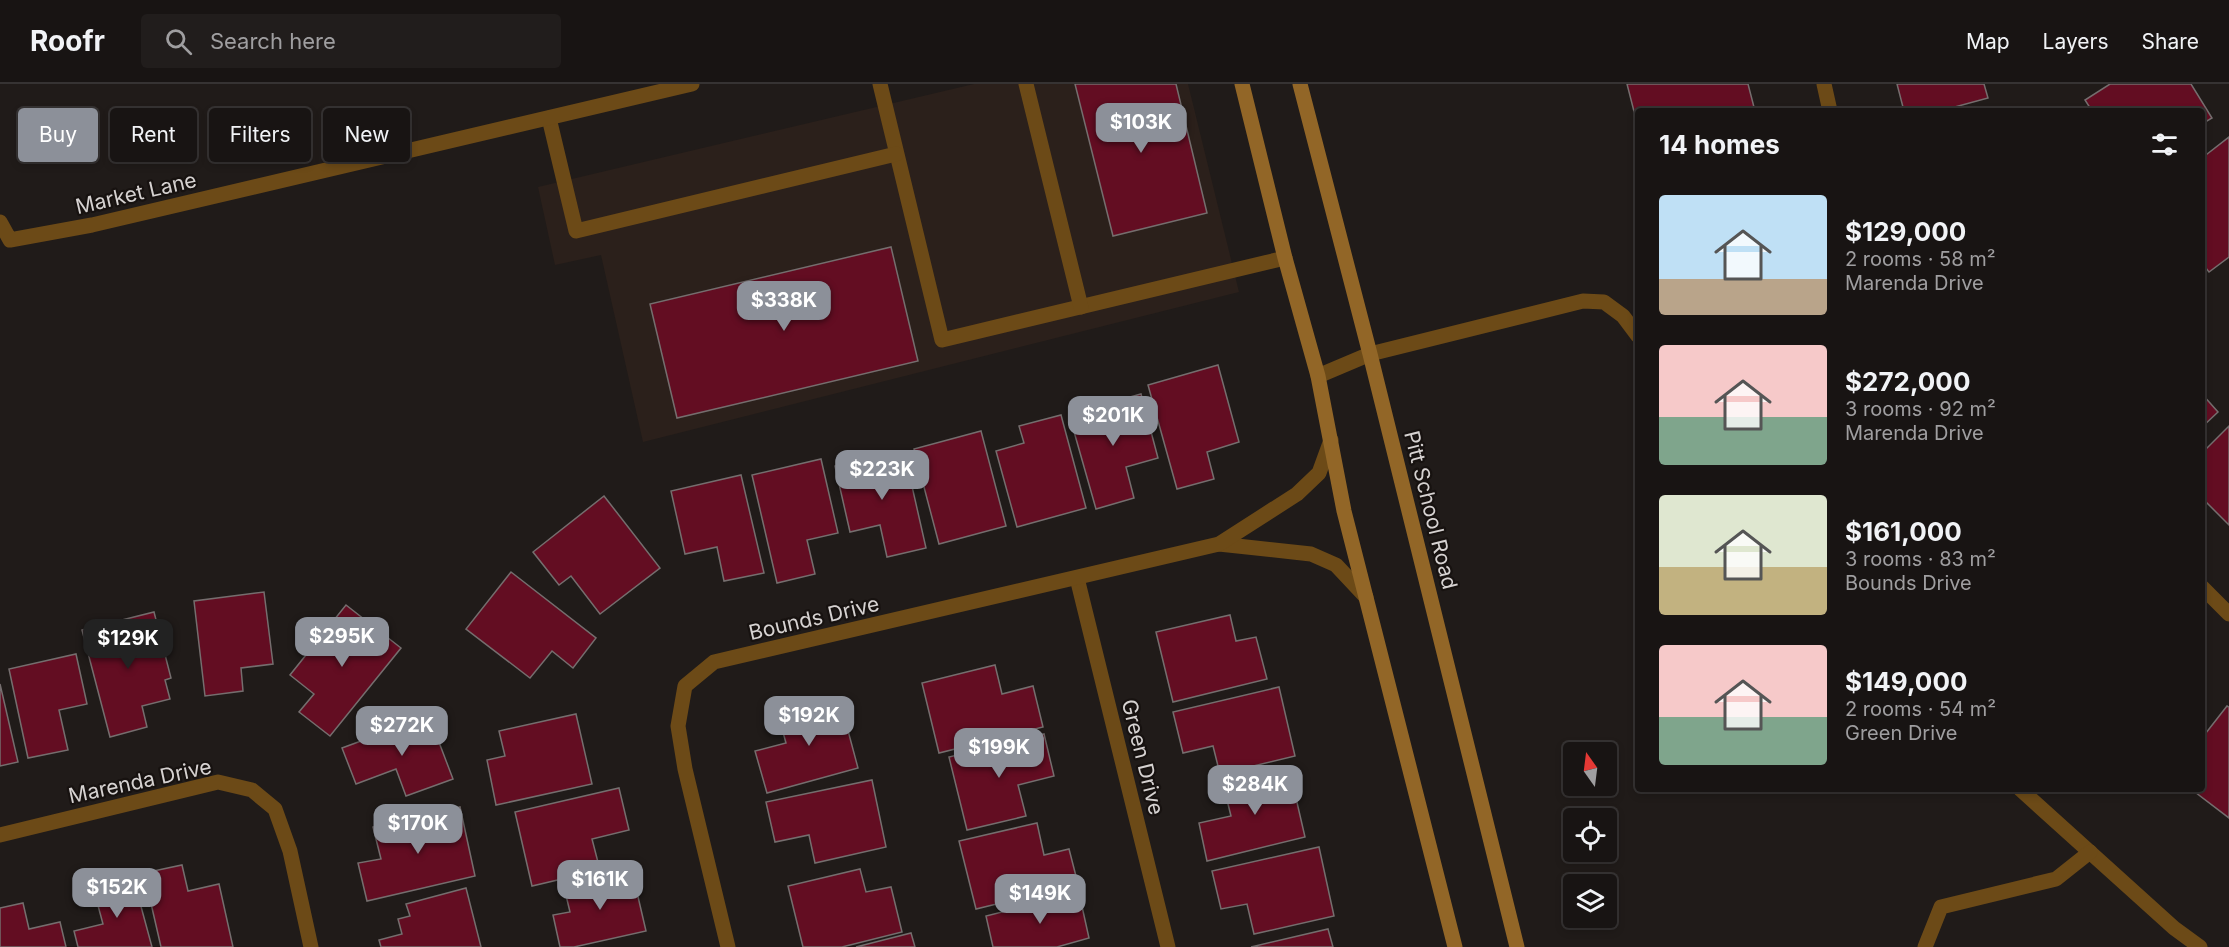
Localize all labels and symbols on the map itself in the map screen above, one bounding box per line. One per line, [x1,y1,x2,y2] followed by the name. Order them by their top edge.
[1099,103,1183,154] pin: $103K
[73,167,199,219] street label: Market Lane
[742,281,826,332] pin: $338K
[1071,396,1155,447] pin: $201K
[1399,428,1463,592] street label: Pitt School Road
[840,450,924,501] pin: $223K
[746,591,882,645] street label: Bounds Drive
[300,617,384,668] pin: $295K
[86,619,170,670] pin: $129K
[767,696,851,747] pin: $192K
[1117,697,1169,817] street label: Green Drive
[360,706,444,757] pin: $272K
[957,728,1041,779] pin: $199K
[1563,742,1617,796] north arrow
[66,754,214,808] street label: Marenda Drive
[1213,765,1297,816] pin: $284K
[376,804,460,855] pin: $170K
[558,860,642,911] pin: $161K
[75,868,159,919] pin: $152K
[998,874,1082,925] pin: $149K

